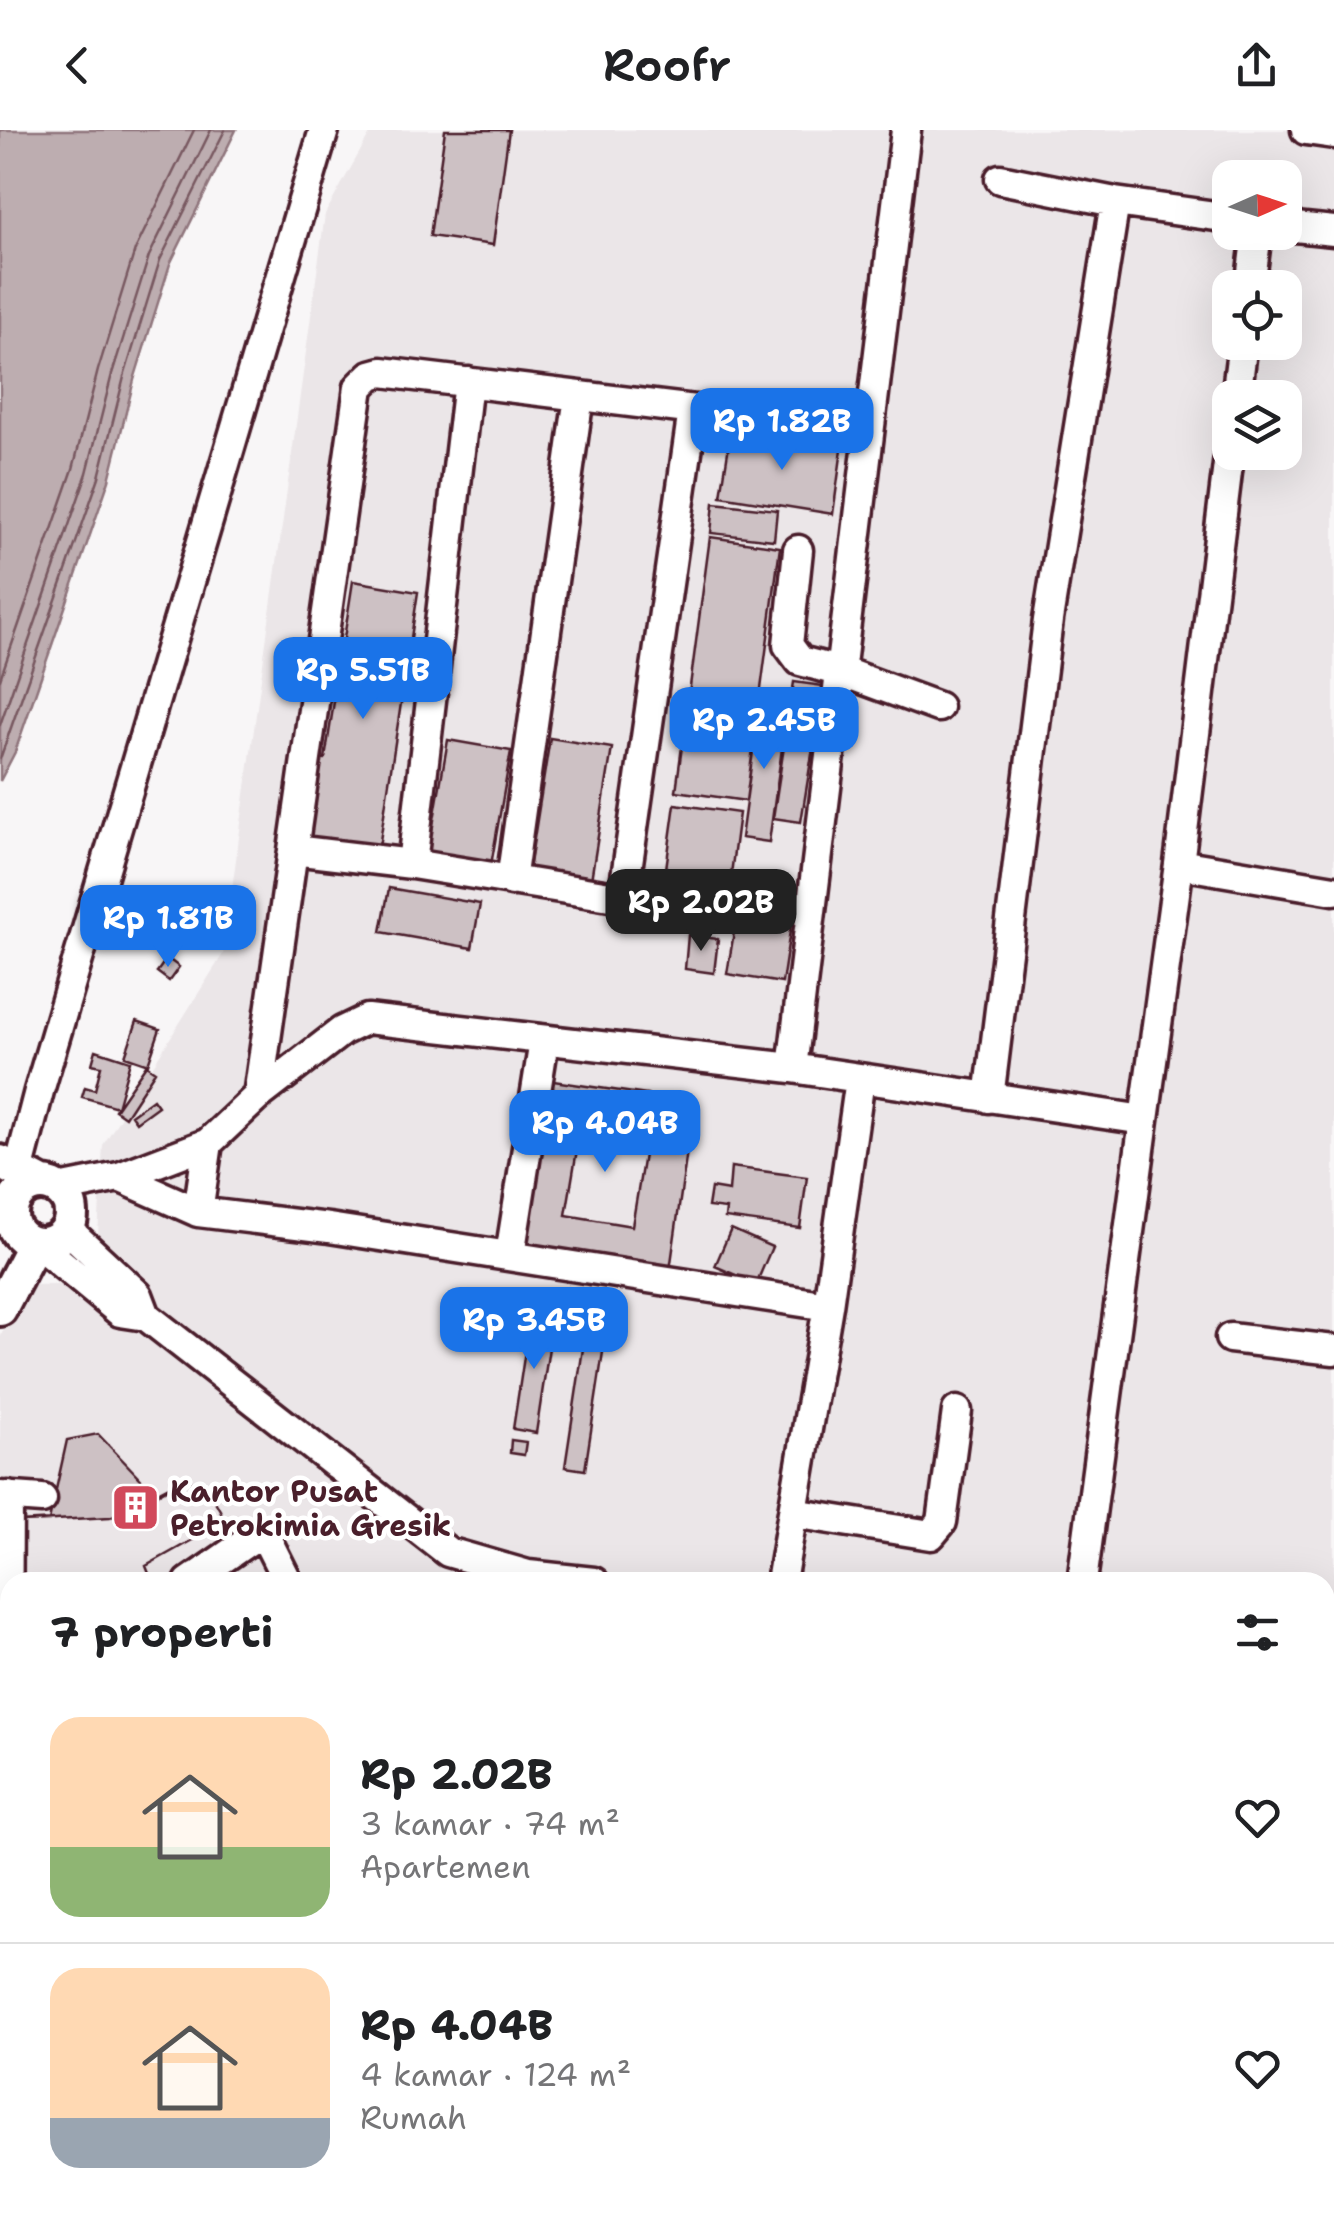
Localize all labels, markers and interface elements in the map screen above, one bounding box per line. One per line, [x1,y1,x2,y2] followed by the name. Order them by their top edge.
[603,35,731,95] text: Roofr
[50,38,105,93] icon: back
[1229,38,1284,93] icon: share
[1212,160,1302,250] north arrow
[1212,160,1302,470] map controls
[1212,270,1302,360] button: locate
[1212,380,1302,470] button: layers
[679,388,885,473] pin: Rp 1.82B
[713,399,851,442] text: Rp 1.82B
[260,637,466,722] pin: Rp 5.51B
[295,648,431,691] text: Rp 5.51B
[661,687,867,772] pin: Rp 2.45B
[692,698,836,741] text: Rp 2.45B
[598,869,804,954] pin: Rp 2.02B
[627,880,775,923] text: Rp 2.02B
[65,885,271,970] pin: Rp 1.81B
[102,896,234,939] text: Rp 1.81B
[502,1090,708,1175] pin: Rp 4.04B
[531,1101,679,1144] text: Rp 4.04B
[431,1287,637,1372] pin: Rp 3.45B
[462,1298,606,1341] text: Rp 3.45B
[170,1471,451,1546] place label: Kantor Pusat Petrokimia Gresik
[109,1482,161,1534] building icon: Kantor Pusat Petrokimia Gresik
[50,1604,273,1660] text: 7 properti
[1230,1605,1285,1660] icon: filters
[360,1746,553,1802] text: Rp 2.02B
[130,1757,250,1877] icon: home
[1230,1790,1285,1845] icon: heart
[360,1802,620,1845] text: 3 kamar · 74 m²
[360,1845,531,1888] text: Apartemen
[360,1997,553,2053] text: Rp 4.04B
[130,2008,250,2128] icon: home
[1230,2041,1285,2096] icon: heart
[360,2053,631,2096] text: 4 kamar · 124 m²
[360,2096,467,2139] text: Rumah

